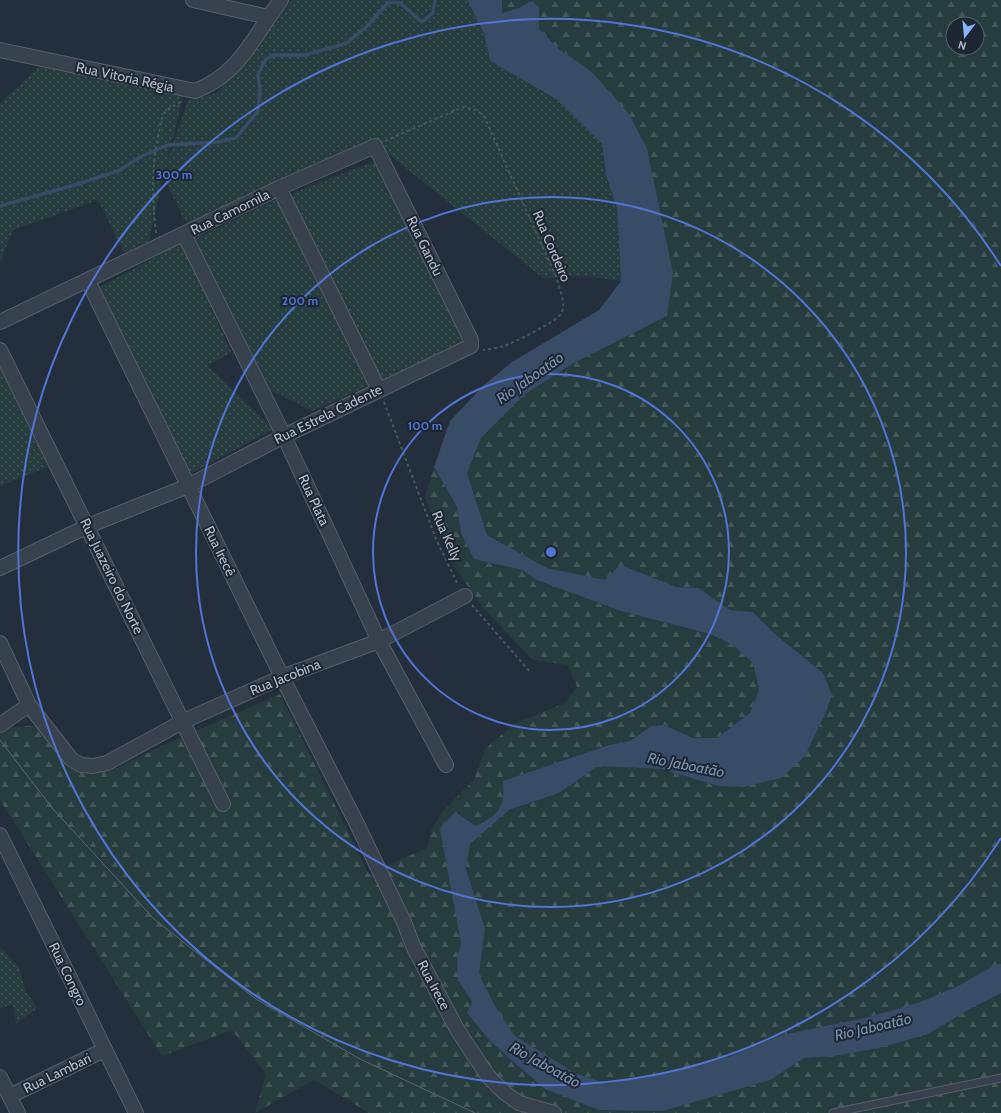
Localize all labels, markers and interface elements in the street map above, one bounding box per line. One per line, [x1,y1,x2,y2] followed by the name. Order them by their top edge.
[945,16,985,56] north arrow
[957,38,968,53] text: N
[74,58,176,96] street label: Rua Vitoria Régia
[156,167,192,182] text: 300 m
[187,185,273,239] street label: Rua Camomila
[529,208,575,285] street label: Rua Cordeiro
[403,213,447,279] street label: Rua Gandu
[282,293,318,308] text: 200 m
[493,348,567,408] water label: Rio Jaboatão
[271,380,385,448] street label: Rua Estrela Cadente
[408,418,442,433] text: 100 m
[294,471,334,529] street label: Rua Plata
[428,508,466,564] street label: Rua Kelly
[76,515,148,637] street label: Rua Juazeiro do Norte
[200,523,240,579] street label: Rua Irecê
[544,545,558,559] centre of rings
[247,655,323,699] street label: Rua Jacobina
[646,749,726,781] water label: Rio Jaboatão
[45,939,91,1009] street label: Rua Congro
[413,957,455,1013] street label: Rua Irece
[833,1009,913,1045] water label: Rio Jaboatão
[506,1038,584,1092] water label: Rio Jaboatão
[20,1049,94,1097] street label: Rua Lambari

